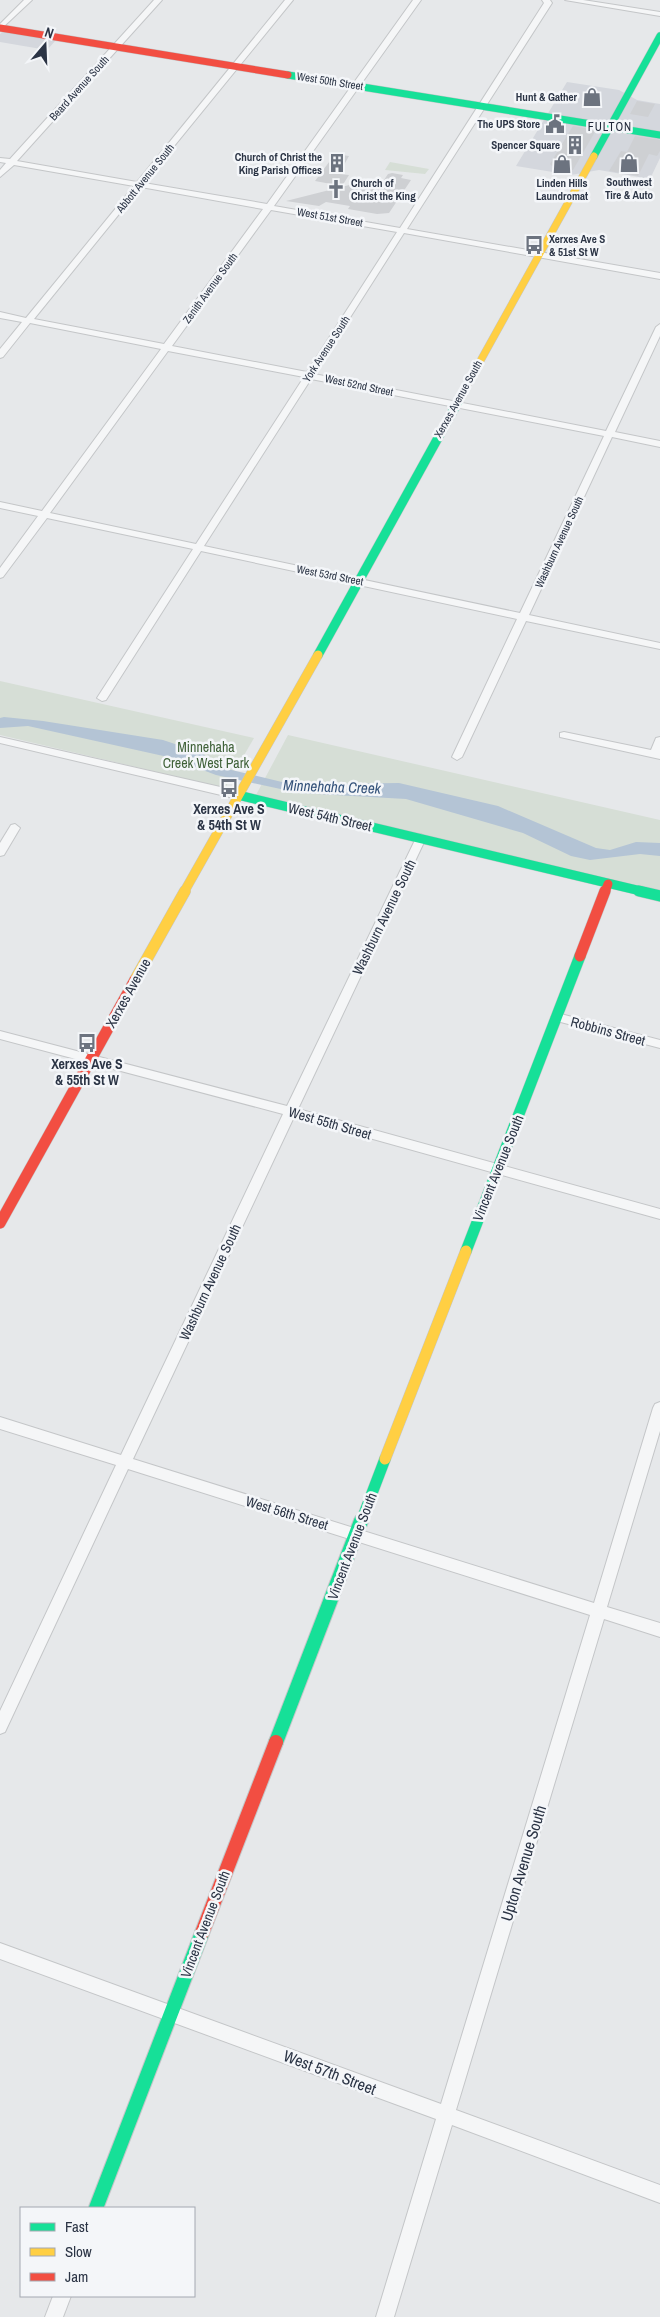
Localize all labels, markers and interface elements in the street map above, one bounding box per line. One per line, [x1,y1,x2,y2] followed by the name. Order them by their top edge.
[20,20,70,70] north arrow
[42,23,56,43] text: N
[46,53,112,123] street label: Beard Avenue South
[296,69,365,93] street label: West 50th Street
[581,86,603,108] shop icon: Hunt & Gather
[516,90,577,104] place label: Hunt & Gather
[544,113,566,135] public building icon: The UPS Store
[477,117,540,131] place label: The UPS Store
[588,119,632,135] district label: FULTON
[564,134,586,156] building icon: Spencer Square
[491,138,560,152] place label: Spencer Square
[112,141,177,216] street label: Abbott Avenue South
[235,150,322,177] place label: Church of Christ the King Parish Offices
[326,152,348,174] building icon: Church of Christ the King Parish Offices
[618,152,640,174] shop icon: Southwest Tire & Auto
[551,153,573,175] shop icon: Linden Hills Laundromat
[605,175,654,202] place label: Southwest Tire & Auto
[351,176,416,203] place label: Church of Christ the King
[536,176,588,203] place label: Linden Hills Laundromat
[325,178,347,200] church icon: Church of Christ the King
[296,204,364,230] street label: West 51st Street
[549,232,605,259] place label: Xerxes Ave S & 51st St W
[523,234,545,256] bus stop icon: Xerxes Ave S & 51st St W
[180,250,240,326] street label: Zenith Avenue South
[299,313,353,385] street label: York Avenue South
[431,358,485,440] street label: Xerxes Avenue South
[324,371,395,399] street label: West 52nd Street
[532,494,586,590] street label: Washburn Avenue South
[296,562,365,588] street label: West 53rd Street
[163,738,250,772] park label: Minnehaha Creek West Park
[283,774,382,799] water label: Minnehaha Creek
[218,777,240,799] bus stop icon: Xerxes Ave S & 54th St W
[286,799,374,835] street label: West 54th Street
[193,800,265,834] place label: Xerxes Ave S & 54th St W
[348,856,420,978] street label: Washburn Avenue South
[102,955,154,1031] street label: Xerxes Avenue
[569,1012,647,1050] street label: Robbins Street
[76,1032,98,1054] bus stop icon: Xerxes Ave S & 55th St W
[51,1055,123,1089] place label: Xerxes Ave S & 55th St W
[287,1103,373,1143] street label: West 55th Street
[468,1112,528,1224] street label: Vincent Avenue South
[175,1221,245,1343] street label: Washburn Avenue South
[323,1490,381,1602] street label: Vincent Avenue South
[244,1492,330,1534] street label: West 56th Street
[495,1802,551,1924] street label: Upton Avenue South
[176,1868,234,1980] street label: Vincent Avenue South
[281,2044,380,2100] street label: West 57th Street
[20,2207,195,2297] legend
[65,2216,89,2237] text: Fast
[65,2241,92,2262] text: Slow
[65,2266,88,2287] text: Jam

